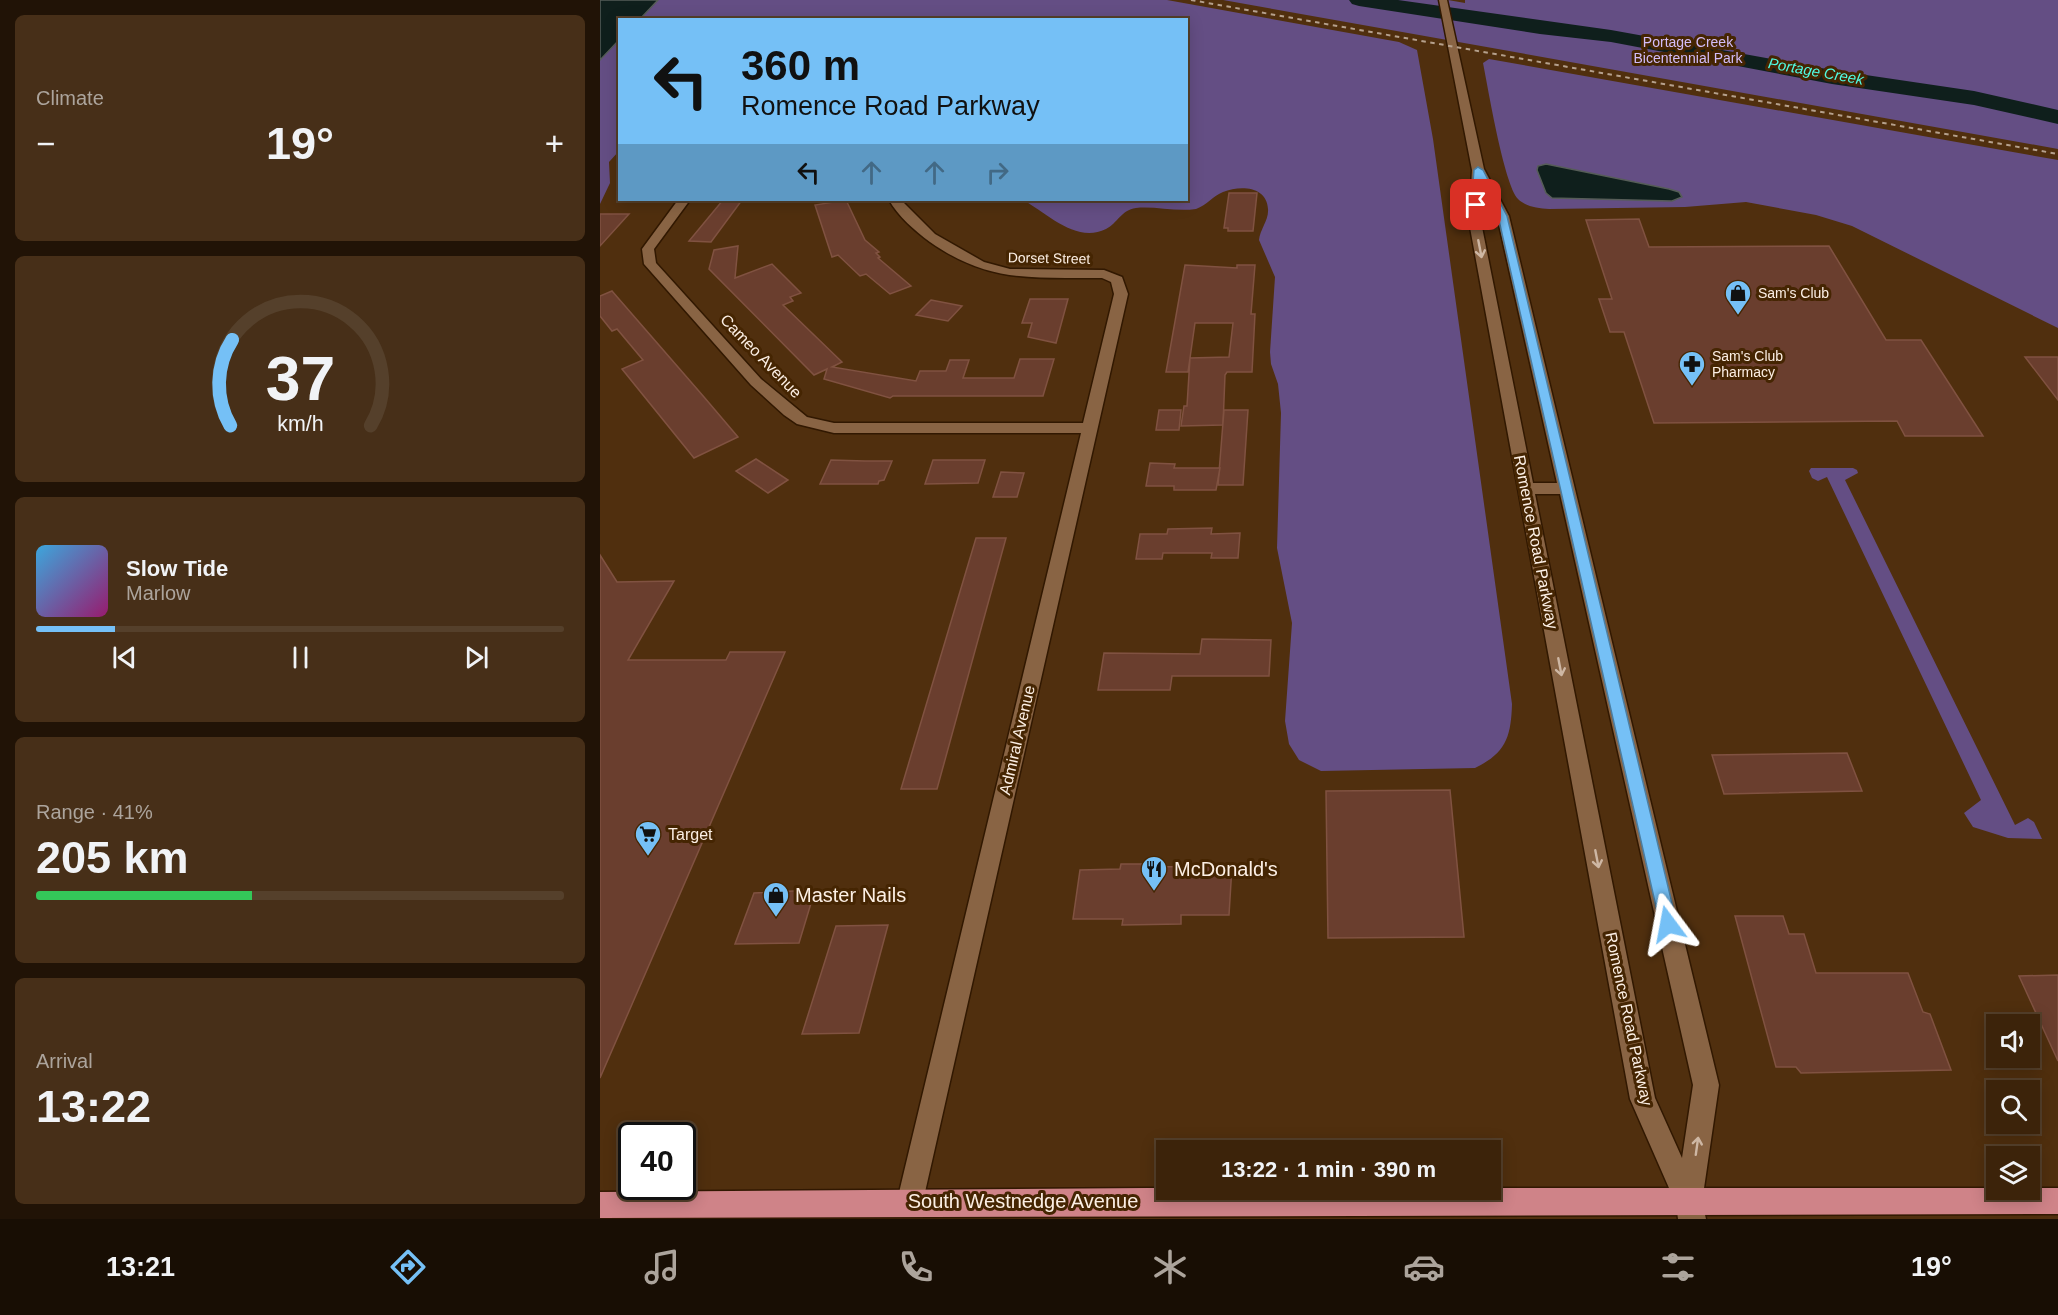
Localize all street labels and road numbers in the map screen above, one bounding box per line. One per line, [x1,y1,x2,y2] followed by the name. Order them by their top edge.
[1008,249,1090,267] street label: Dorset Street
[717,311,805,401] street label: Cameo Avenue
[1511,454,1561,630] street label: Romence Road Parkway
[996,684,1038,796] street label: Admiral Avenue
[1602,931,1656,1107] street label: Romence Road Parkway
[908,1190,1138,1212] street label: South Westnedge Avenue

